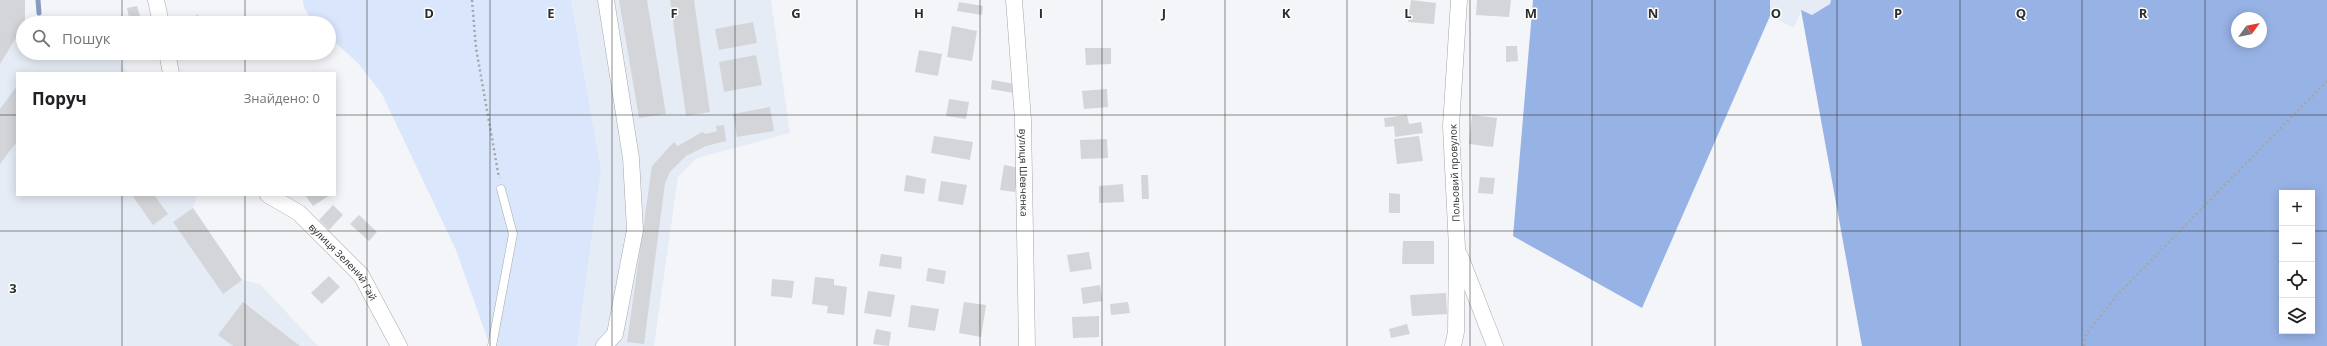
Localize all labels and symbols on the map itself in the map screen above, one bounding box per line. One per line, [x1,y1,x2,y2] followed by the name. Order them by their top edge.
[424,4,434,22] text: D
[547,4,555,22] text: E
[670,4,678,22] text: F
[791,4,801,22] text: G
[914,4,924,22] text: H
[1039,4,1043,22] text: I
[1161,4,1166,22] text: J
[1282,4,1291,22] text: K
[1404,4,1412,22] text: L
[1525,4,1537,22] text: M
[1648,4,1658,22] text: N
[1771,4,1781,22] text: O
[1894,4,1902,22] text: P
[2016,4,2026,22] text: Q
[2139,4,2148,22] text: R
[2231,12,2267,48] north arrow
[1445,123,1463,222] street label: Польовий провулок
[1016,129,1032,217] street label: вулиця Шевченка
[306,220,380,303] street label: вулиця Зелений Гай
[9,279,17,297] text: 3

